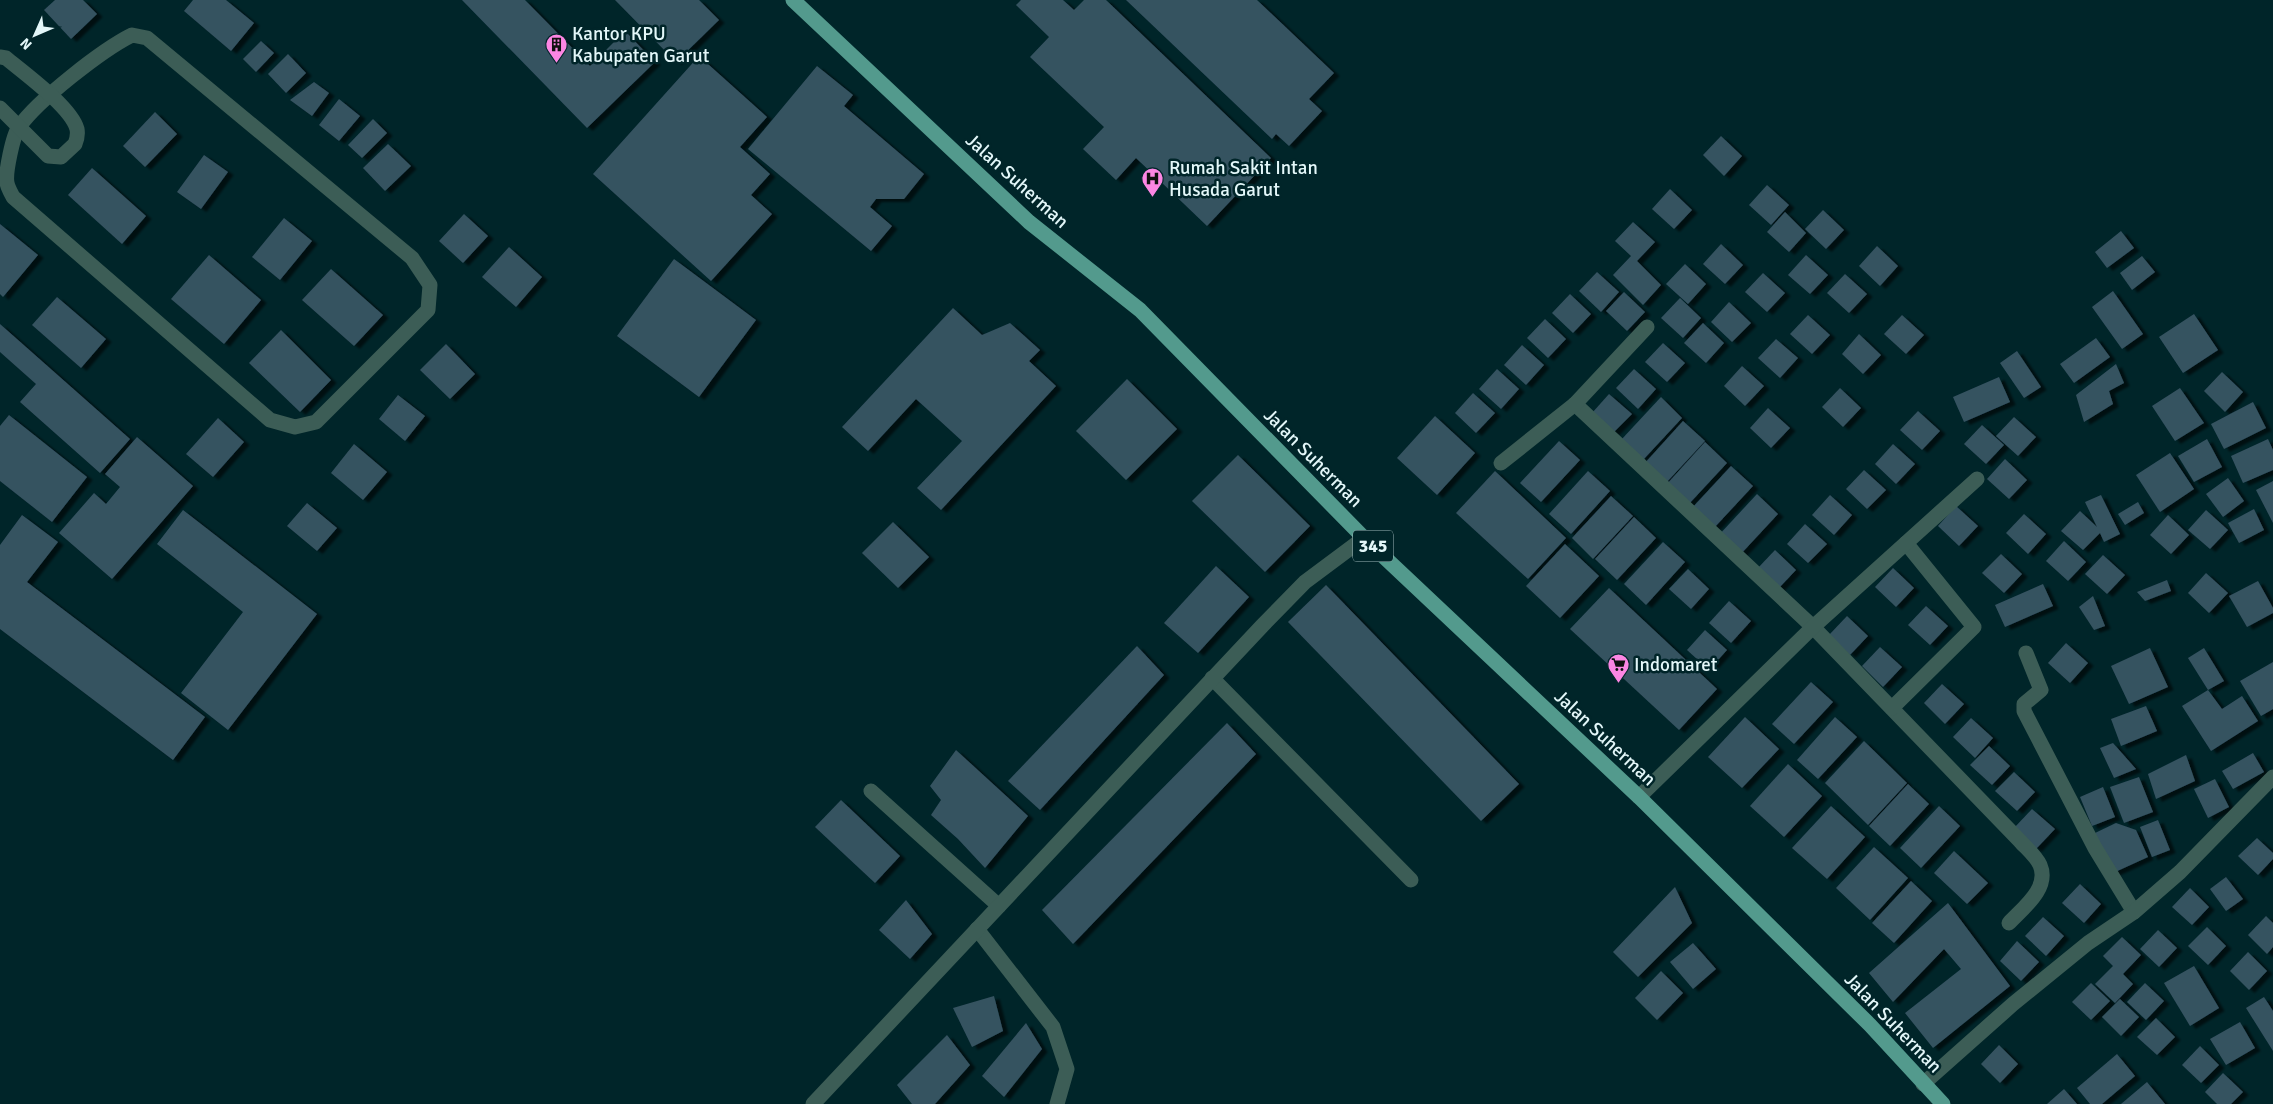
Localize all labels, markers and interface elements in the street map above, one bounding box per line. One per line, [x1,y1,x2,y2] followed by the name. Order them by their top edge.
[10,10,60,60] north arrow
[572,22,710,68] place label: Kantor KPU Kabupaten Garut
[544,33,568,64] building icon: Kantor KPU Kabupaten Garut
[17,34,36,53] text: N
[961,128,1073,234] street label: Jalan Suherman
[1169,156,1318,202] place label: Rumah Sakit Intan Husada Garut
[1141,167,1165,198] hospital icon: Rumah Sakit Intan Husada Garut
[1258,403,1368,513] street label: Jalan Suherman
[1353,530,1393,562] road number: 345
[1606,653,1630,684] supermarket icon: Indomaret
[1634,653,1718,677] place label: Indomaret
[1549,685,1661,791] street label: Jalan Suherman
[1839,968,1947,1078] street label: Jalan Suherman

